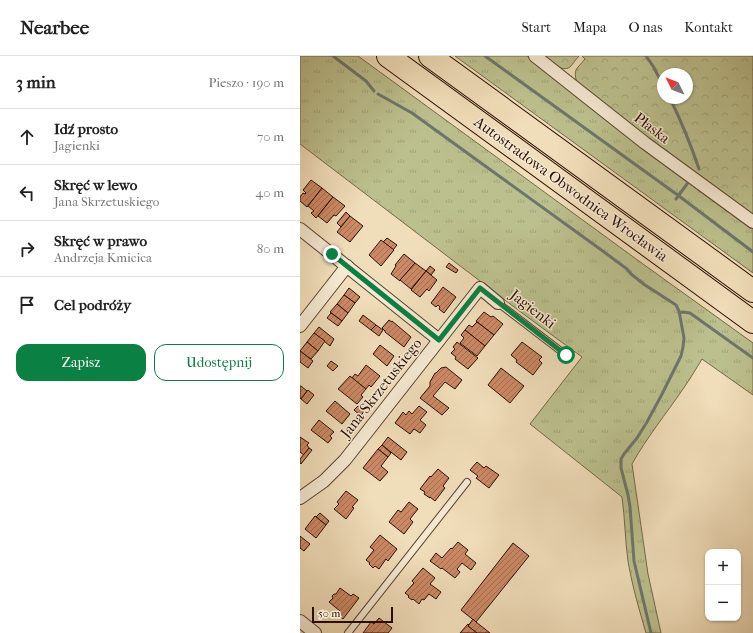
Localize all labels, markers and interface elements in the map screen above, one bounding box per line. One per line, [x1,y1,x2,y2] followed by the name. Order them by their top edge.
[20,17,89,39] text: Nearbee
[521,19,551,36] text: Start
[573,19,606,36] text: Mapa
[628,19,662,36] text: O nas
[684,19,733,36] text: Kontakt
[657,68,693,104] north arrow
[16,72,56,92] text: 3 min
[208,75,284,90] text: Pieszo · 190 m
[630,109,674,148] street label: Płaska
[470,112,672,266] street label: Autostradowa Obwodnica Wrocławia
[54,120,118,138] text: Idź prosto
[16,126,38,148] icon: ahead
[257,129,284,144] text: 70 m
[54,138,100,153] text: Jagienki
[54,176,137,194] text: Skręć w lewo
[16,182,38,204] icon: left
[256,185,284,200] text: 40 m
[54,194,159,209] text: Jana Skrzetuskiego
[54,232,147,250] text: Skręć w prawo
[16,238,38,260] icon: right
[257,241,284,256] text: 80 m
[323,245,341,263] route end
[54,250,152,265] text: Andrzeja Kmicica
[506,285,560,333] street label: Jagienki
[16,294,38,316] icon: arrive
[54,296,131,314] text: Cel podróży
[336,334,426,442] street label: Jana Skrzetuskiego
[16,344,146,381] button: Zapisz
[154,344,284,381] button: Udostępnij
[557,346,575,364] route start
[705,549,741,621] map controls
[705,549,741,585] button: +
[705,585,741,621] button: −
[312,605,393,624] scale bar
[318,607,340,620] text: 50 m

